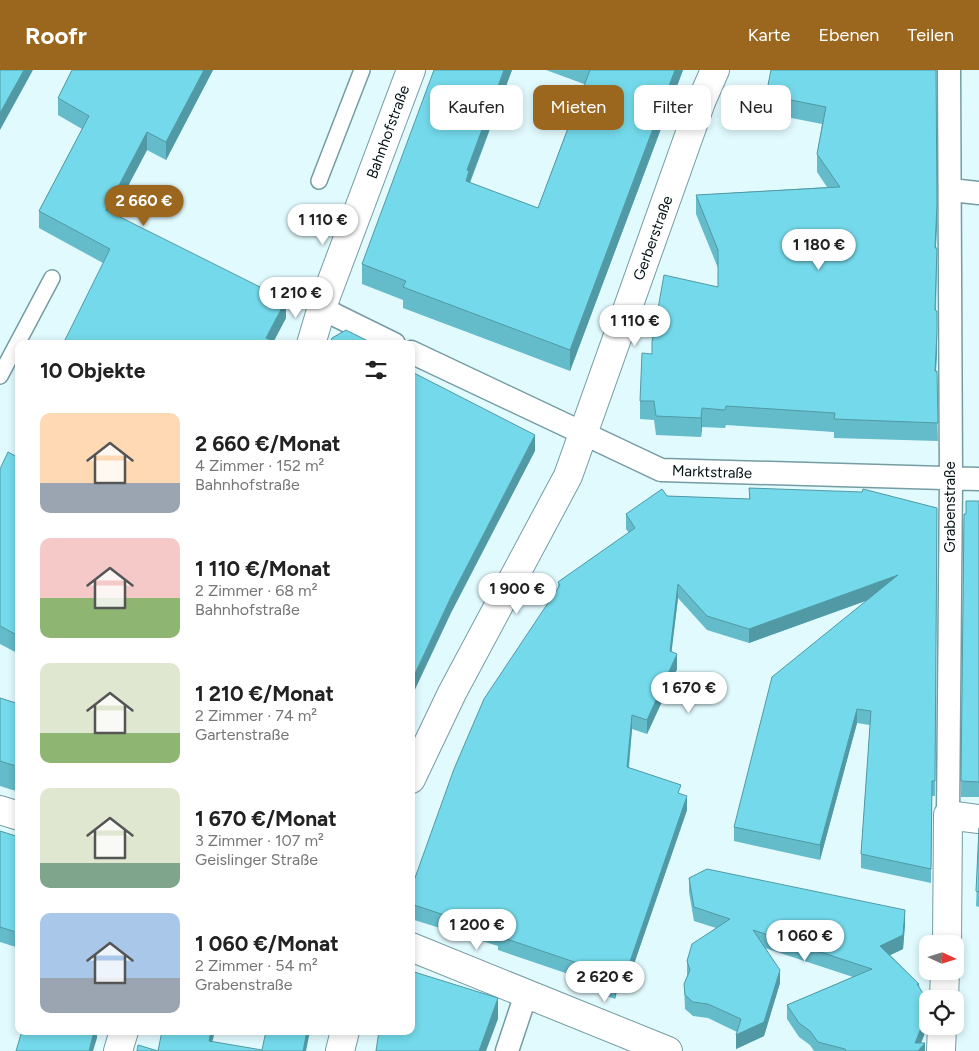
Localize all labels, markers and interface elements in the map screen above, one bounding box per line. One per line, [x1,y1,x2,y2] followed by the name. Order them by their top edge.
[25,21,87,50] text: Roofr
[748,24,790,46] text: Karte
[818,24,879,46] text: Ebenen
[907,24,954,46] text: Teilen
[363,83,413,181] street label: Bahnhofstraße
[430,85,523,130] chip: Kaufen
[533,85,624,130] chip: Mieten
[634,85,711,130] chip: Filter
[721,85,791,130] chip: Neu
[98,184,190,227] pin: 2 660 €
[116,191,172,210] text: 2 660 €
[629,193,677,283] street label: Gerberstraße
[277,204,369,246] pin: 1 110 €
[298,210,348,229] text: 1 110 €
[773,228,865,271] pin: 1 180 €
[793,235,845,254] text: 1 180 €
[250,276,342,319] pin: 1 210 €
[270,283,322,302] text: 1 210 €
[589,304,681,347] pin: 1 110 €
[610,311,660,330] text: 1 110 €
[362,356,390,384] icon: filters
[40,358,145,383] text: 10 Objekte
[195,431,341,456] text: 2 660 €/Monat
[80,433,140,493] icon: home
[195,456,324,475] text: 4 Zimmer · 152 m²
[941,461,959,553] street label: Grabenstraße
[672,462,752,482] street label: Marktstraße
[195,475,300,494] text: Bahnhofstraße
[195,556,331,581] text: 1 110 €/Monat
[80,558,140,618] icon: home
[471,572,563,615] pin: 1 900 €
[489,579,545,598] text: 1 900 €
[195,581,317,600] text: 2 Zimmer · 68 m²
[195,600,300,619] text: Bahnhofstraße
[643,672,735,714] pin: 1 670 €
[662,678,716,697] text: 1 670 €
[195,681,334,706] text: 1 210 €/Monat
[80,683,140,743] icon: home
[195,706,317,725] text: 2 Zimmer · 74 m²
[195,725,289,744] text: Gartenstraße
[195,806,337,831] text: 1 670 €/Monat
[80,808,140,868] icon: home
[195,831,324,850] text: 3 Zimmer · 107 m²
[195,850,318,869] text: Geislinger Straße
[431,908,523,951] pin: 1 200 €
[449,915,505,934] text: 1 200 €
[759,920,851,962] pin: 1 060 €
[777,926,833,945] text: 1 060 €
[195,931,339,956] text: 1 060 €/Monat
[80,933,140,993] icon: home
[919,935,964,980] north arrow
[919,935,964,1035] map controls
[195,956,318,975] text: 2 Zimmer · 54 m²
[559,960,651,1003] pin: 2 620 €
[577,967,633,986] text: 2 620 €
[195,975,293,994] text: Grabenstraße
[919,990,964,1035] button: locate

